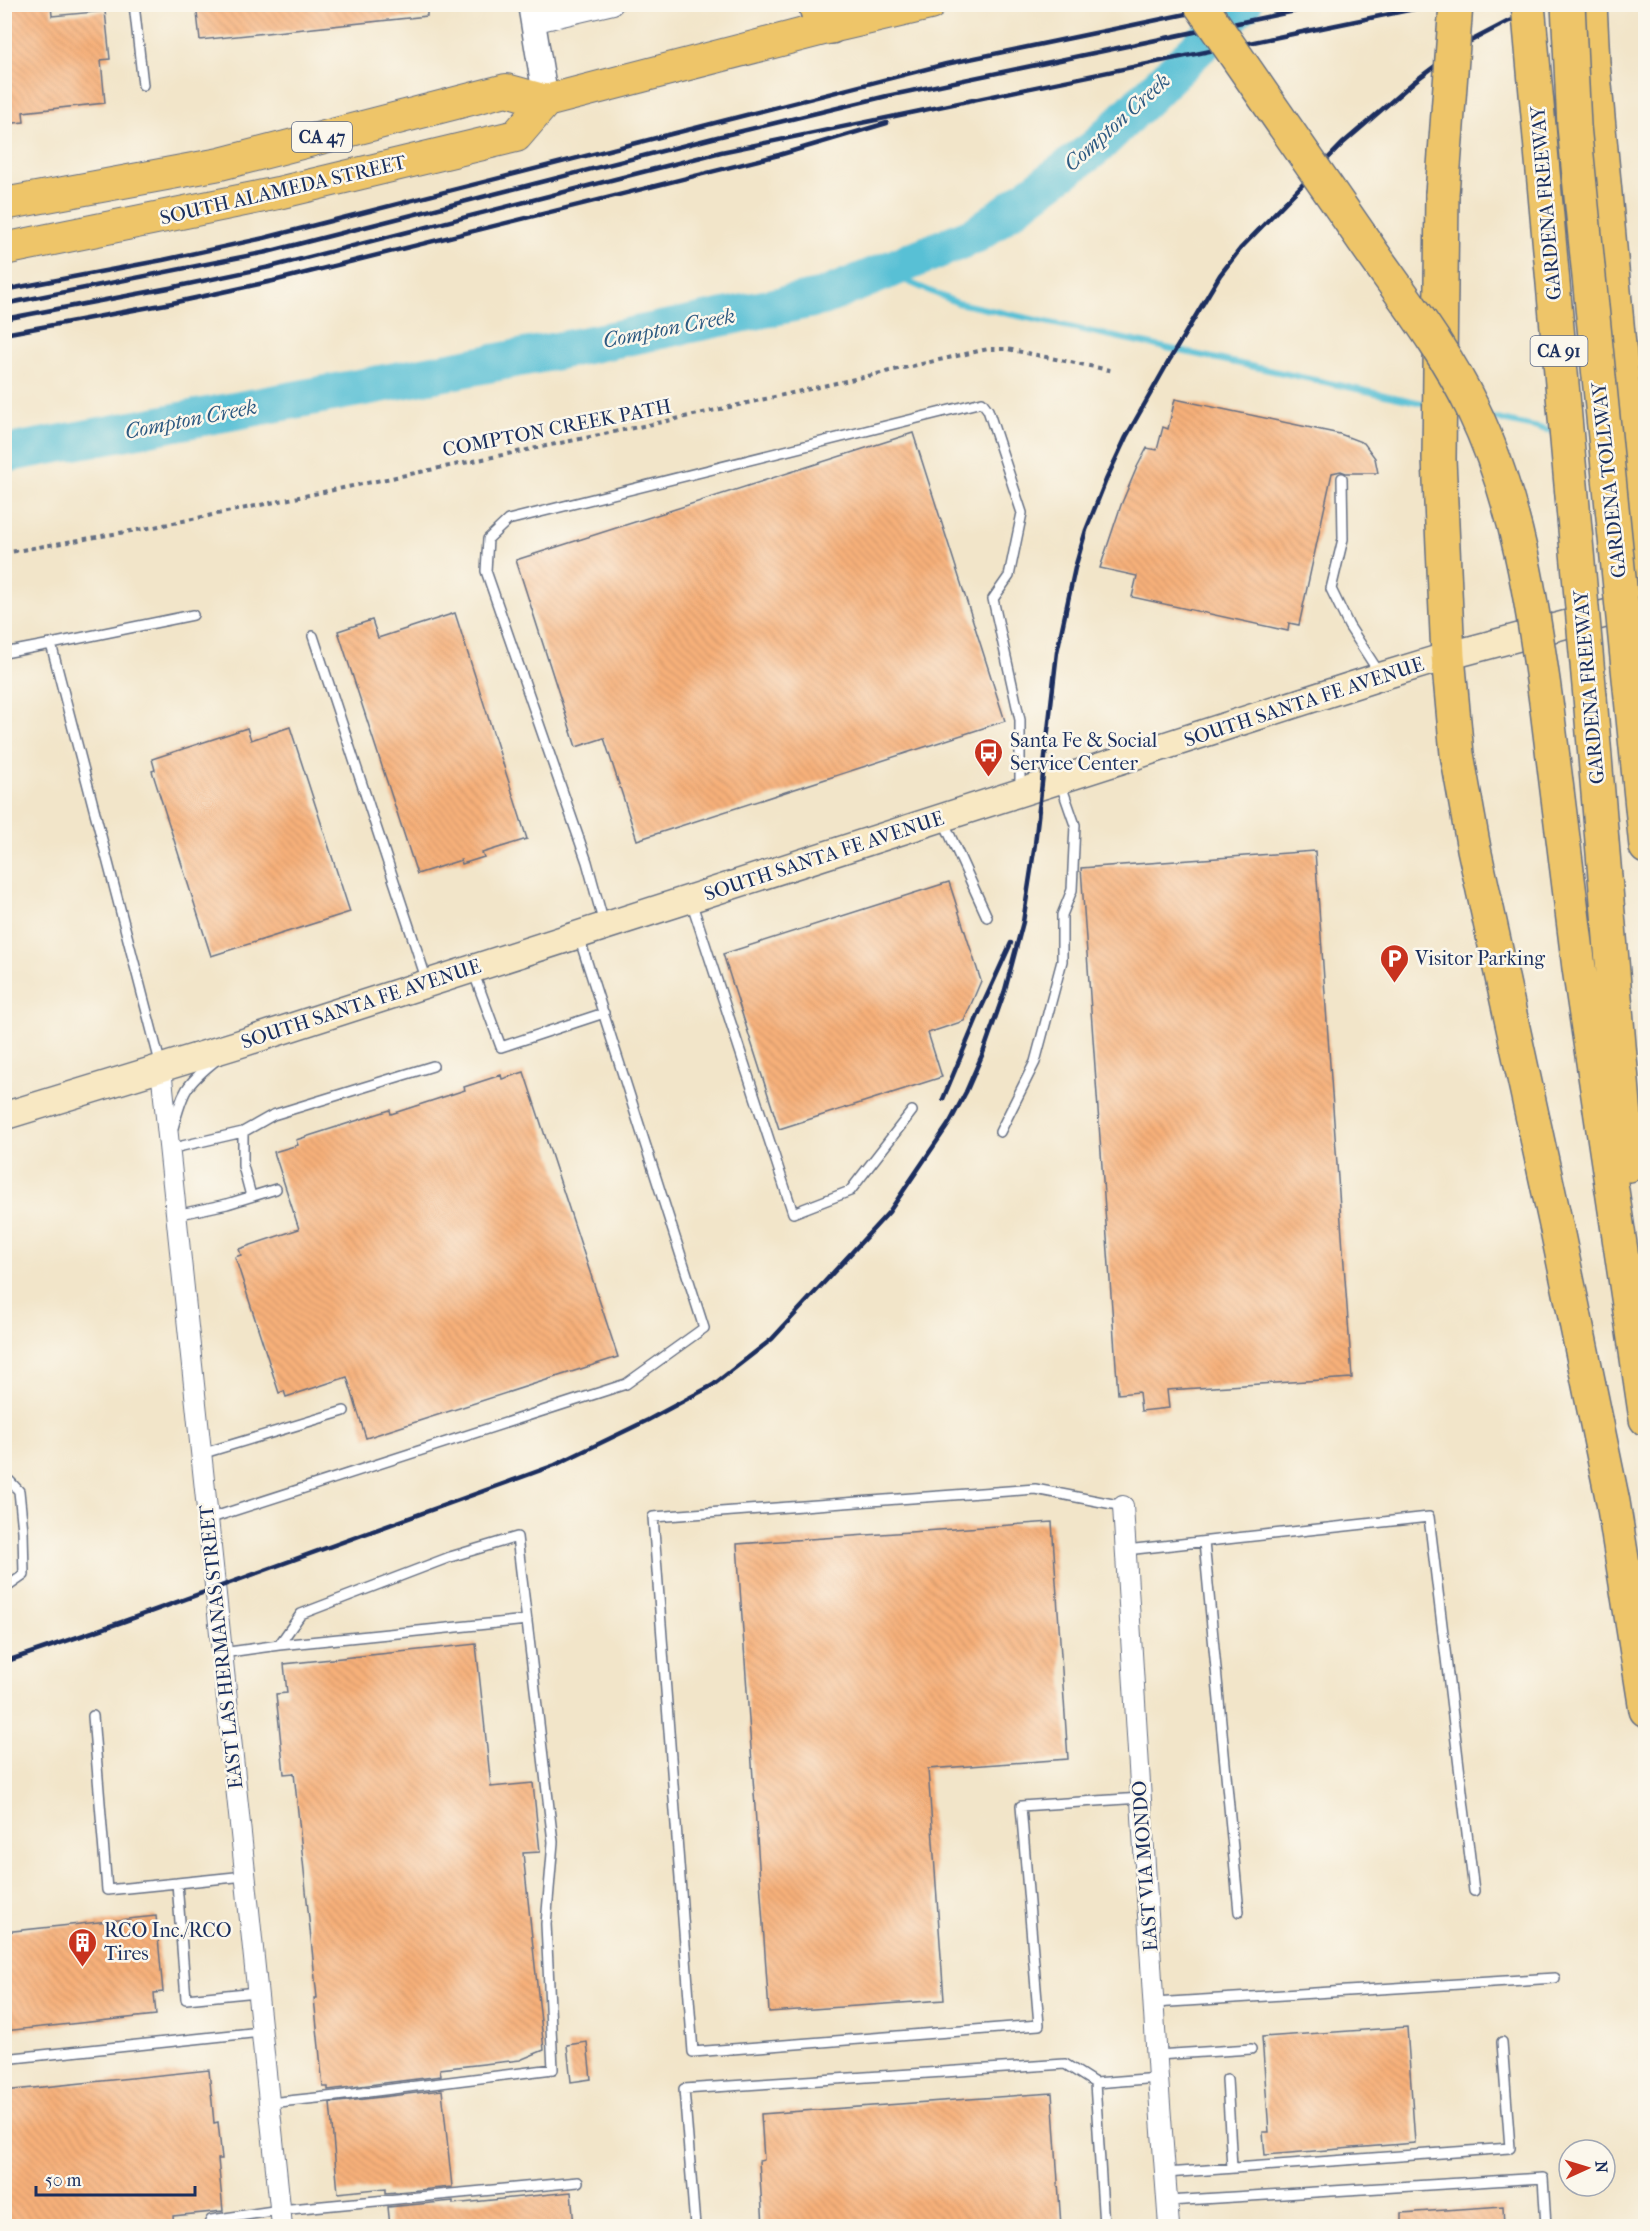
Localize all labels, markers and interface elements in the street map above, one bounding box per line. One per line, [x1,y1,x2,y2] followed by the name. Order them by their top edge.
[1059,68,1175,176] water label: Compton Creek
[1526,104,1566,301] street label: GARDENA FREEWAY
[292,122,352,152] road number: CA 47
[158,150,409,230] street label: SOUTH ALAMEDA STREET
[601,303,737,353] water label: Compton Creek
[1530,336,1588,366] road number: CA 91
[1587,380,1631,579] street label: GARDENA TOLLWAY
[123,394,259,444] water label: Compton Creek
[441,394,674,461] street label: COMPTON CREEK PATH
[1569,588,1609,785] street label: GARDENA FREEWAY
[1181,652,1427,752] street label: SOUTH SANTA FE AVENUE
[1010,729,1158,775] place label: Santa Fe & Social Service Center
[973,736,1005,778] bus stop icon: Santa Fe & Social Service Center
[701,806,947,906] street label: SOUTH SANTA FE AVENUE
[1378,942,1410,984] parking icon: Visitor Parking
[1414,947,1545,970] place label: Visitor Parking
[238,954,484,1054] street label: SOUTH SANTA FE AVENUE
[195,1503,247,1790] street label: EAST LAS HERMANAS STREET
[1128,1780,1162,1952] street label: EAST VIA MONDO
[104,1919,232,1965] place label: RCO Inc./RCO Tires
[67,1926,99,1968] building icon: RCO Inc./RCO Tires
[1557,2138,1617,2198] north arrow
[36,2159,195,2197] scale bar
[1592,2160,1611,2175] text: N
[45,2170,82,2191] text: 50 m

